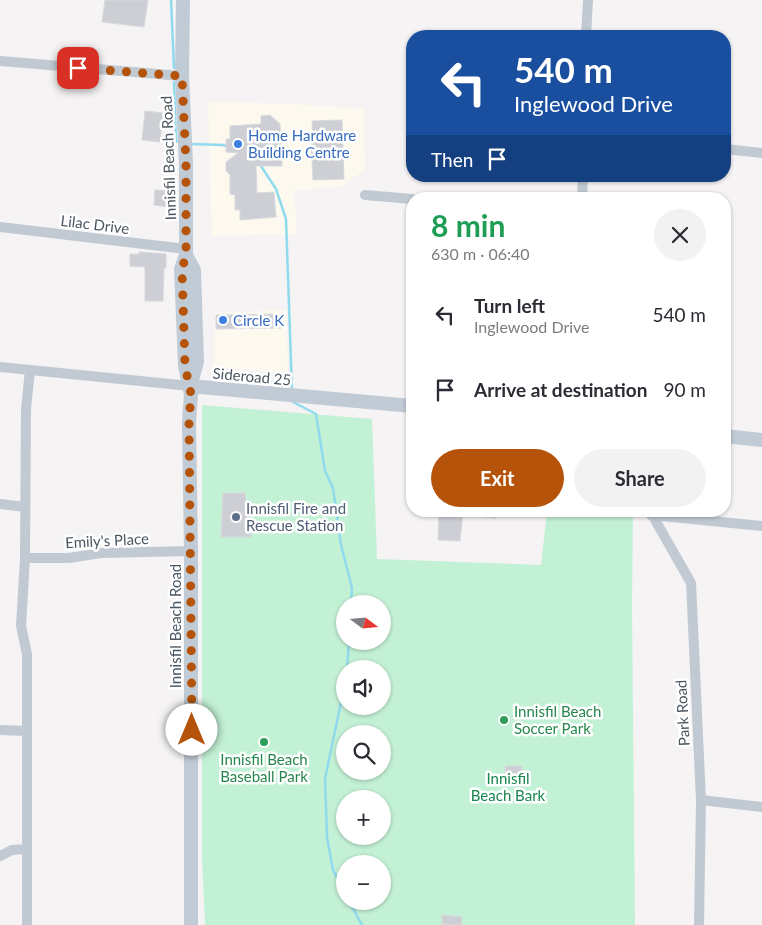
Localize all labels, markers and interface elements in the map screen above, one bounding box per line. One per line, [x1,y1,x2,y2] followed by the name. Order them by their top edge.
[57,47,99,89] pin
[514,48,613,90] text: 540 m
[431,50,496,115] icon: left
[64,54,92,82] icon: arrive
[514,90,673,117] text: Inglewood Drive
[157,95,179,221] street label: Innisfil Beach Road
[248,126,356,161] place label: Home Hardware Building Centre
[232,138,244,150] marker: Home Hardware Building Centre
[483,145,511,173] icon: arrive
[431,148,473,171] text: Then
[431,207,505,243] text: 8 min
[654,209,706,261] button: close
[60,211,130,237] street label: Lilac Drive
[431,244,530,263] text: 630 m · 06:40
[474,294,545,317] text: Turn left
[431,301,459,329] icon: left
[652,303,706,326] text: 540 m
[233,311,284,329] place label: Circle K
[217,314,229,326] marker: Circle K
[474,317,590,336] text: Inglewood Drive
[212,364,292,388] street label: Sideroad 25
[431,376,459,404] icon: arrive
[474,378,647,401] text: Arrive at destination
[663,378,706,401] text: 90 m
[431,449,564,507] button: Exit
[574,449,706,507] button: Share
[246,499,346,534] place label: Innisfil Fire and Rescue Station
[230,511,242,523] marker: Innisfil Fire and Rescue Station
[65,529,149,551] street label: Emily's Place
[166,564,184,688] street label: Innisfil Beach Road
[336,595,391,650] north arrow
[336,595,391,910] map controls
[336,660,391,715] button: sound
[671,679,693,747] street label: Park Road
[514,702,601,737] place label: Innisfil Beach Soccer Park
[165,703,217,755] position arrow
[498,714,510,726] marker: Innisfil Beach Soccer Park
[336,725,391,780] button: search
[258,736,270,748] marker: Innisfil Beach Baseball Park
[220,750,308,785] place label: Innisfil Beach Baseball Park
[471,769,546,804] park label: Innisfil Beach Bark
[336,790,391,845] button: +
[336,855,391,910] button: −

